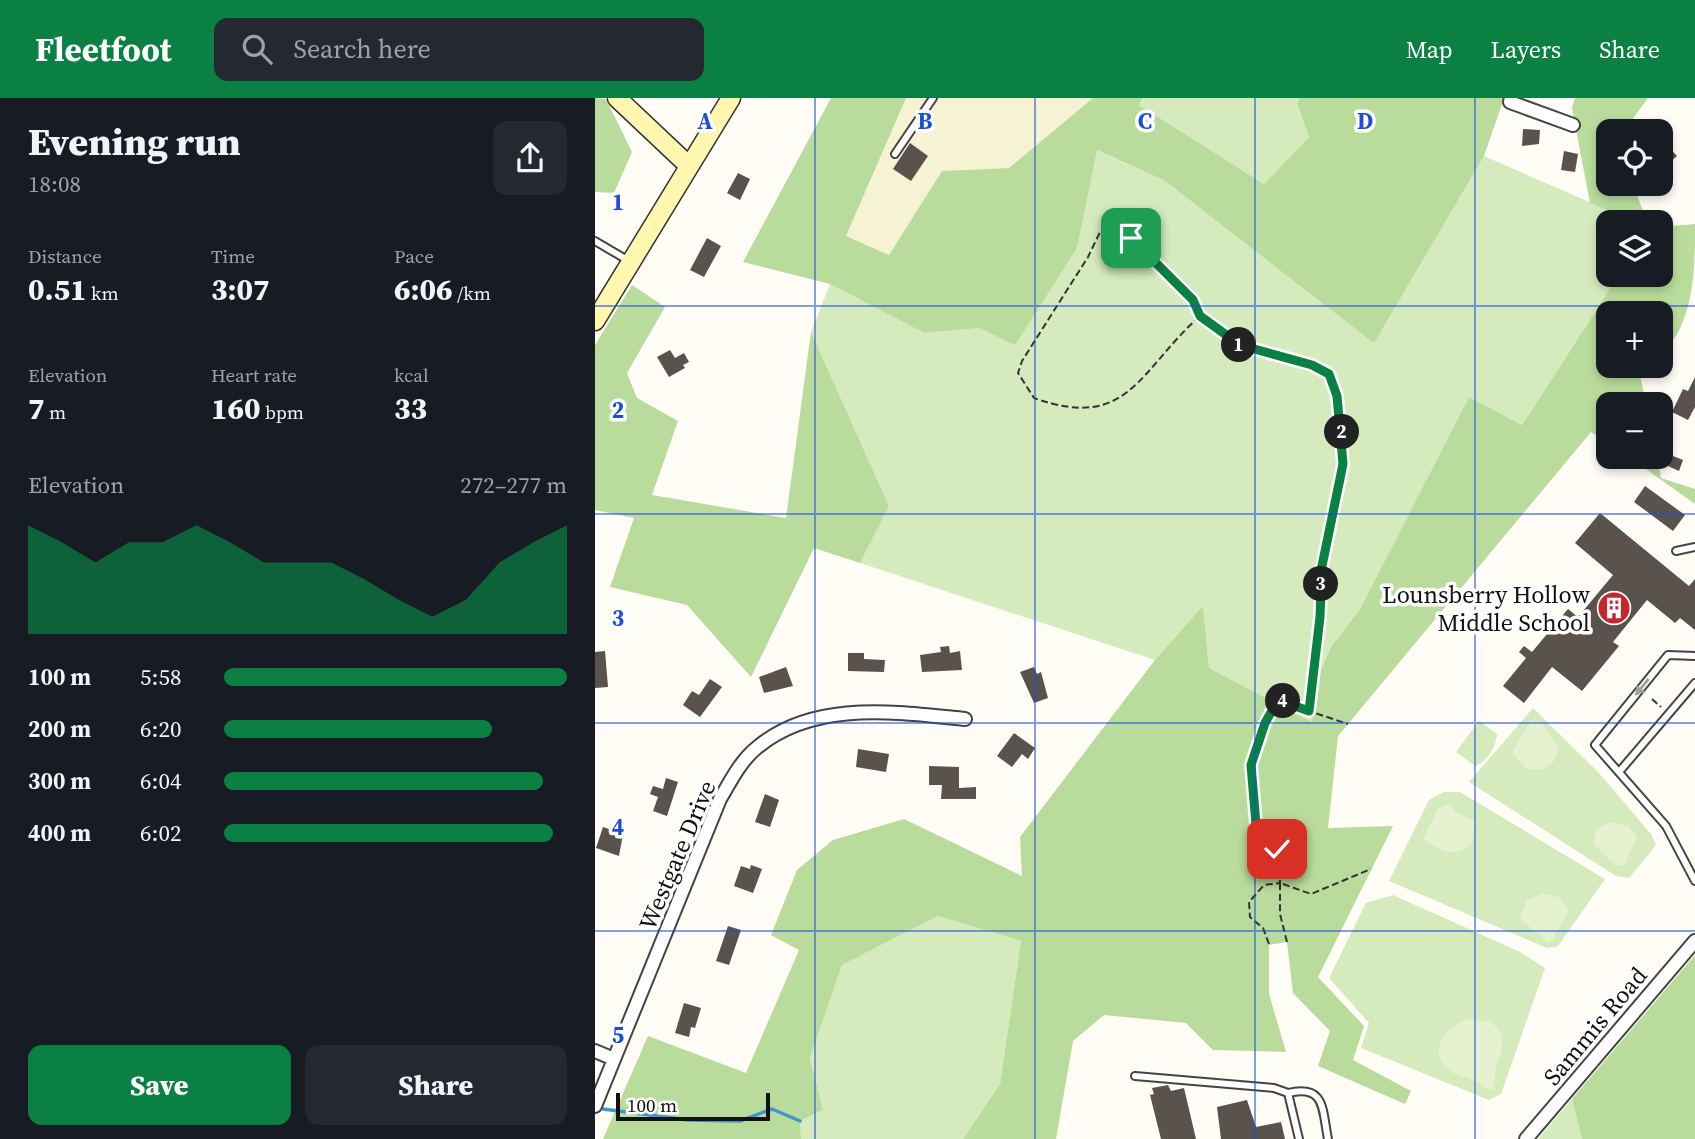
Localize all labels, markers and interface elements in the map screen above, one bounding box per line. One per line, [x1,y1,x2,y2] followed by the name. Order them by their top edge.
[214,18,704,81] search box
[35,27,172,72] text: Fleetfoot
[238,30,276,68] icon: search
[294,31,431,67] text: Search here
[1406,33,1453,66] text: Map
[1491,33,1561,66] text: Layers
[1599,33,1660,66] text: Share
[697,105,713,137] text: A
[918,105,933,137] text: B
[1138,105,1152,137] text: C
[1357,105,1373,137] text: D
[28,116,241,168] text: Evening run
[1596,119,1673,469] map controls
[1596,119,1673,196] button: locate
[493,121,567,195] button: share
[28,168,81,200] text: 18:08
[612,186,624,218] text: 1
[1101,208,1161,268] pin
[1596,210,1673,287] button: layers
[1112,219,1150,257] icon: arrive
[28,243,102,269] text: Distance
[211,243,255,269] text: Time
[394,243,434,269] text: Pace
[28,269,87,310] text: 0.51
[211,269,270,310] text: 3:07
[394,269,453,310] text: 6:06
[87,280,119,306] text: km
[453,280,491,306] text: /km
[1596,301,1673,378] button: +
[1221,328,1257,362] pin: 1
[1233,331,1244,357] text: 1
[28,362,107,388] text: Elevation
[211,362,297,388] text: Heart rate
[394,362,429,388] text: kcal
[28,388,45,429] text: 7
[211,388,261,429] text: 160
[394,388,427,429] text: 33
[1596,392,1673,469] button: −
[612,394,624,426] text: 2
[45,399,66,425] text: m
[261,399,304,425] text: bpm
[1325,414,1359,450] pin: 2
[1336,418,1347,444] text: 2
[28,469,124,501] text: Elevation
[460,469,567,501] text: 272–277 m
[1303,566,1339,602] pin: 3
[1315,570,1326,596] text: 3
[1382,578,1591,639] place label: Lounsberry Hollow Middle School
[1595,589,1633,627] building icon: Lounsberry Hollow Middle School
[612,602,624,634] text: 3
[28,661,91,693] text: 100 m
[140,661,181,693] text: 5:58
[1635,678,1650,696] one-way arrow
[1265,684,1301,718] pin: 4
[1277,687,1288,713] text: 4
[28,713,91,745] text: 200 m
[140,713,181,745] text: 6:20
[28,765,91,797] text: 300 m
[140,765,181,797] text: 6:04
[631,775,723,935] street label: Westgate Drive
[612,811,624,843] text: 4
[28,817,91,849] text: 400 m
[140,817,181,849] text: 6:02
[1247,819,1307,879] pin
[1258,830,1296,868] icon: check
[1536,959,1655,1092] street label: Sammis Road
[612,1019,624,1051] text: 5
[28,1045,291,1125] button: Save
[305,1045,567,1125] button: Share
[616,1090,770,1122] scale bar
[627,1092,677,1118] text: 100 m

